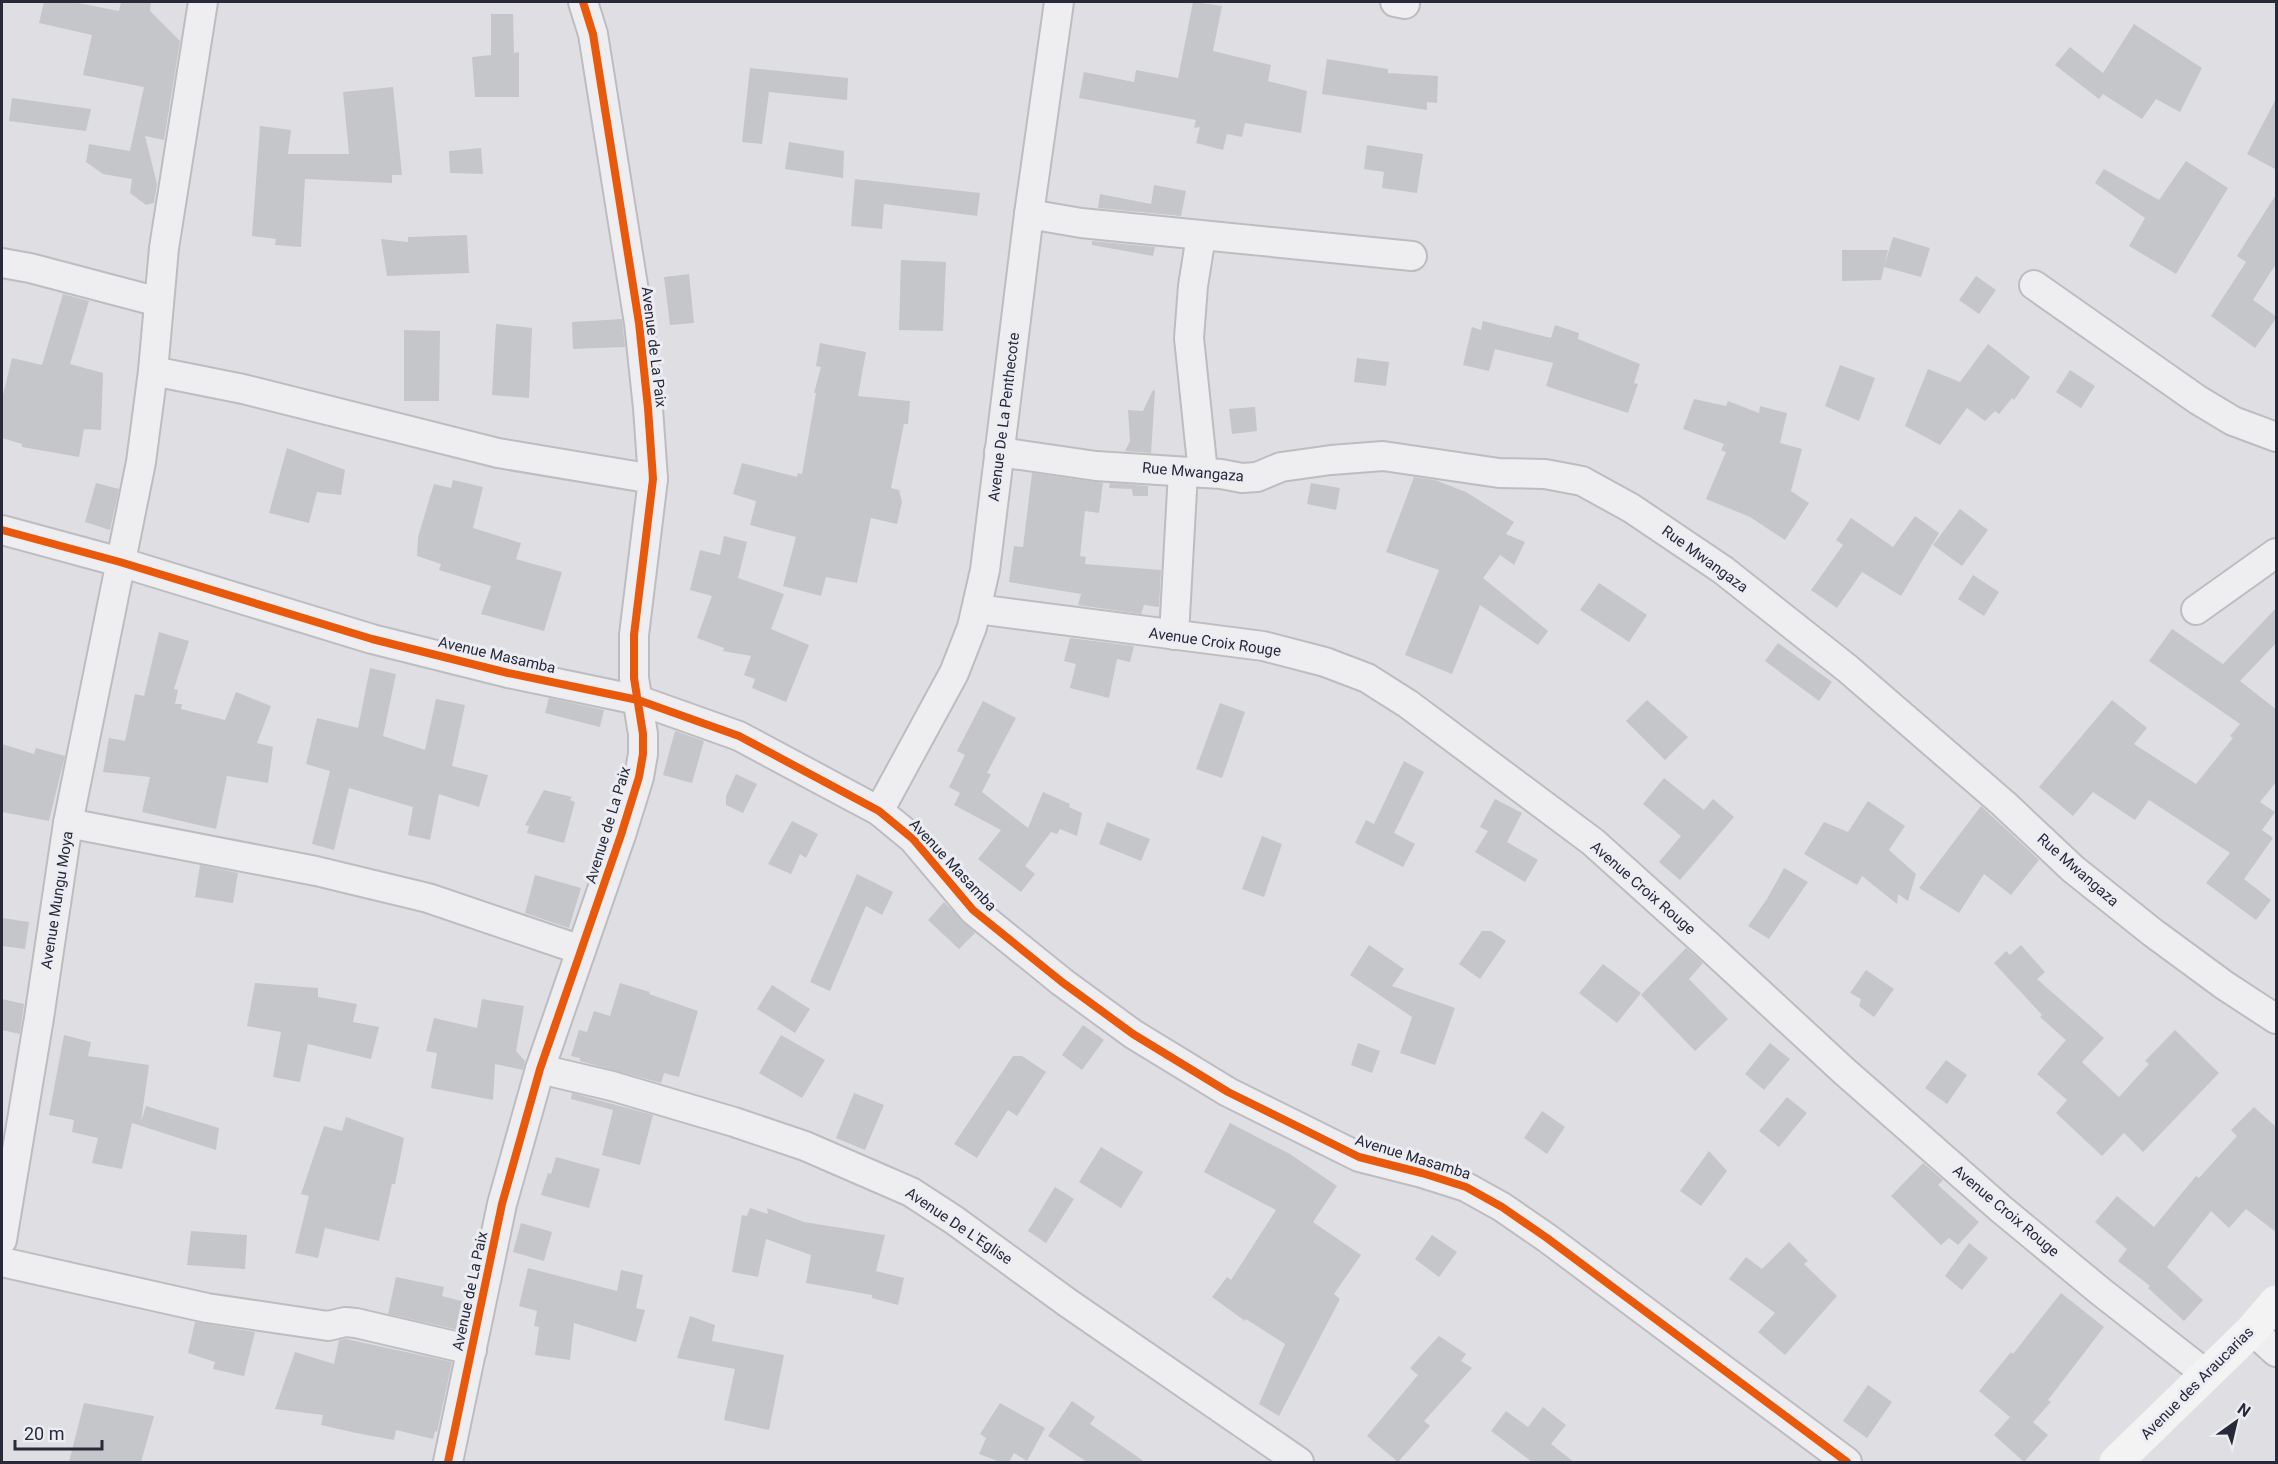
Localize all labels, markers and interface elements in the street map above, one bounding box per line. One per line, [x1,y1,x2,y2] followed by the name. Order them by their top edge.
[638,286,670,409] street label: Avenue de La Paix
[985,331,1023,503] street label: Avenue De La Penthecote
[1141,459,1245,485] street label: Rue Mwangaza
[1658,522,1752,596] street label: Rue Mwangaza
[1148,624,1282,660] street label: Avenue Croix Rouge
[437,633,557,677] street label: Avenue Masamba
[582,764,635,886] street label: Avenue de La Paix
[906,815,1000,915] street label: Avenue Masamba
[37,830,77,970] street label: Avenue Mungu Moya
[2034,830,2122,910] street label: Rue Mwangaza
[1587,837,1699,939] street label: Avenue Croix Rouge
[1353,1131,1473,1183] street label: Avenue Masamba
[1949,1161,2063,1261] street label: Avenue Croix Rouge
[902,1184,1016,1268] street label: Avenue De L'Eglise
[449,1229,492,1352] street label: Avenue de La Paix
[2137,1323,2257,1443] street label: Avenue des Araucarias
[2206,1392,2266,1452] north arrow
[2234,1399,2254,1421] text: N
[15,1413,102,1451] scale bar
[24,1423,64,1444] text: 20 m

